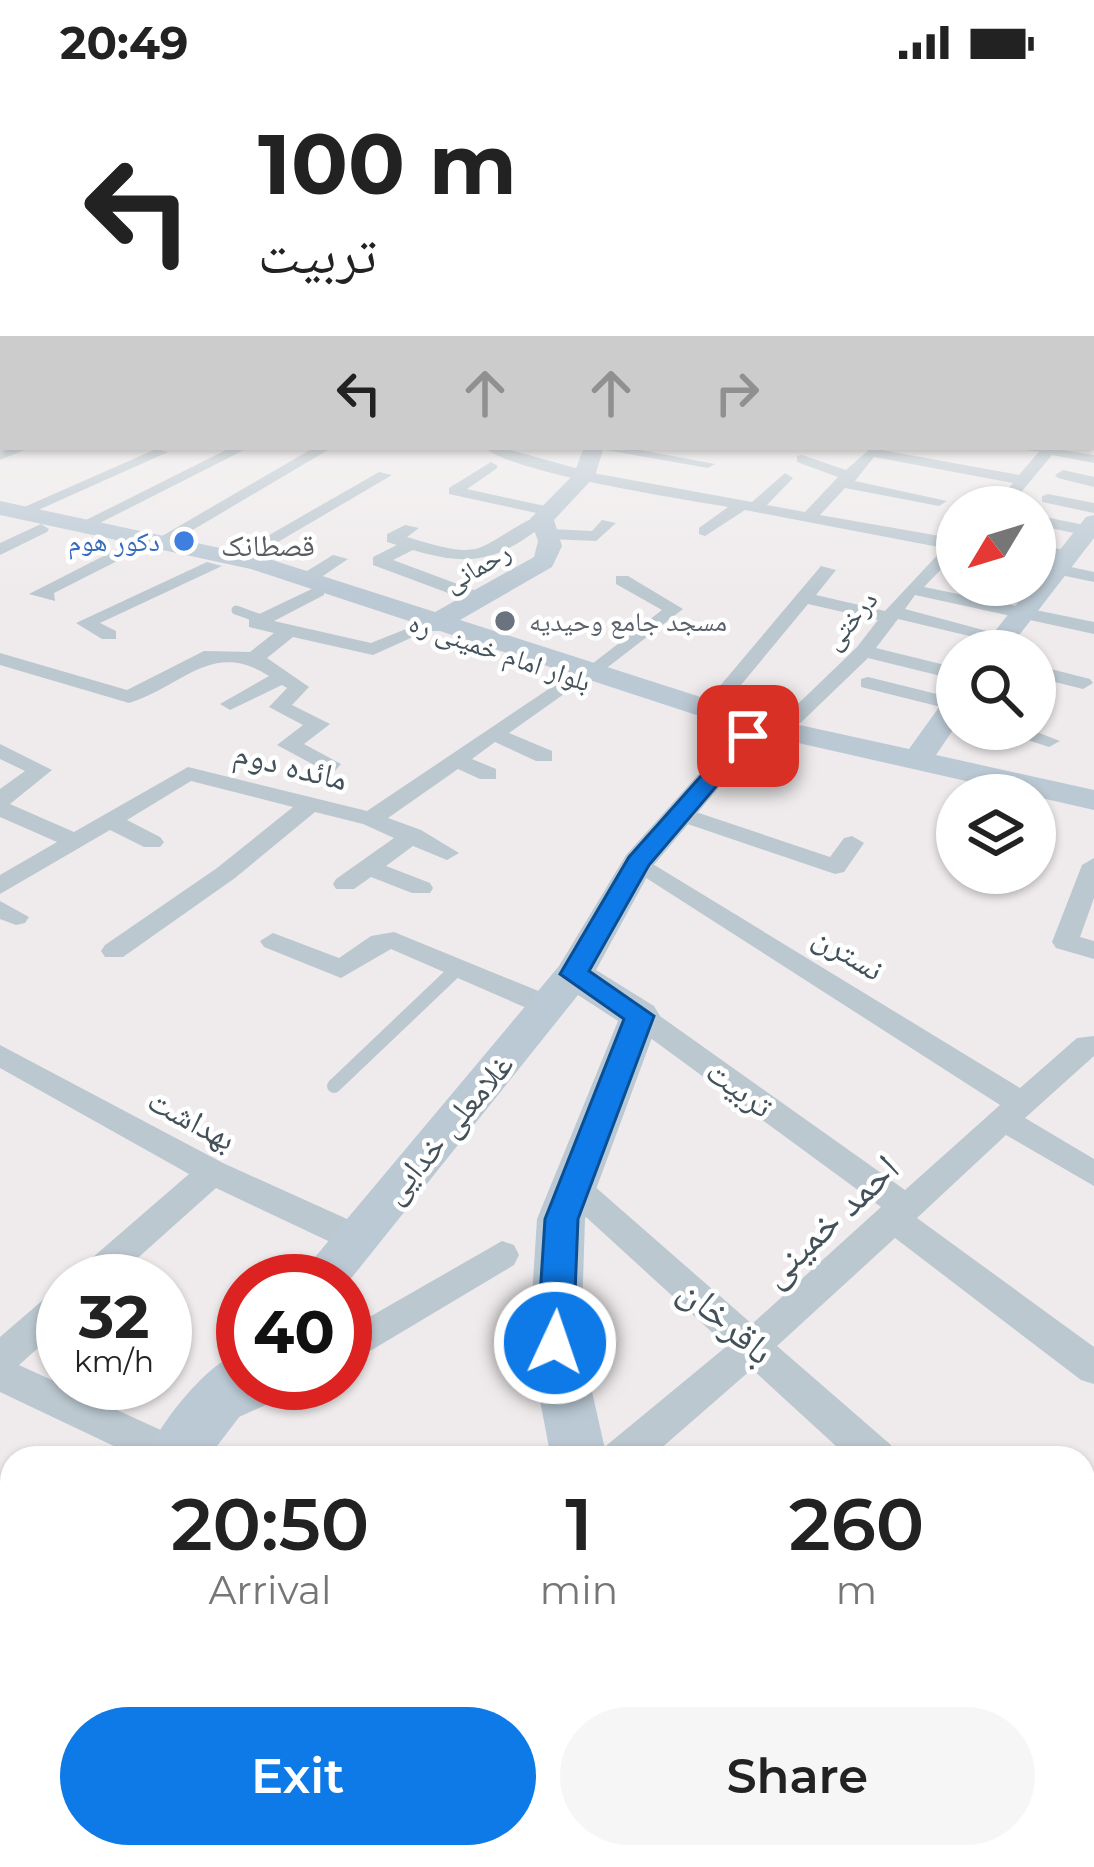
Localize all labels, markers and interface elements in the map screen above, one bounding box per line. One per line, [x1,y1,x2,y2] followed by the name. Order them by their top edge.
[60,15,188,70] text: 20:49
[258,113,517,215] text: 100 m
[60,132,216,288] icon: left
[258,221,377,287] text: تربیت
[326,360,392,426] icon: left
[452,360,518,426] icon: ahead
[578,360,644,426] icon: ahead
[704,360,770,426] icon: right
[936,486,1056,606] north arrow
[936,486,1056,894] map controls
[68,525,160,560] place label: دکور هوم
[221,527,315,564] district label: قصطانک
[171,528,197,554] marker: دکور هوم
[438,535,516,599] street label: رحمانی
[816,584,884,656] street label: درختی
[529,605,727,639] place label: مسجد جامع وحیدیه
[404,606,595,700] street label: بلوار امام خمینی ره
[492,608,518,634] marker: مسجد جامع وحیدیه
[936,630,1056,750] button: search
[697,685,799,787] pin
[715,703,781,769] icon: arrive
[230,732,352,800] street label: مائده دوم
[936,774,1056,894] button: layers
[806,915,892,990] street label: نسترن
[373,1045,522,1212] street label: غلامعلی خدایی
[699,1050,781,1126] street label: تربیت
[141,1079,243,1159] street label: بهداشت
[750,1144,909,1297] street label: احمد خمینی
[216,1254,372,1410] speed limit sign: 40
[670,1266,784,1374] street label: باقرخان
[79,1280,149,1353] text: 32
[492,1280,618,1406] position arrow
[74,1343,154,1380] text: km/h
[171,1480,369,1568] text: 20:50
[565,1480,593,1568] text: 1
[789,1480,924,1568] text: 260
[208,1566,331,1614] text: Arrival
[540,1566,618,1614] text: min
[836,1566,877,1614] text: m
[60,1707,536,1845] button: Exit
[560,1707,1035,1845] button: Share

